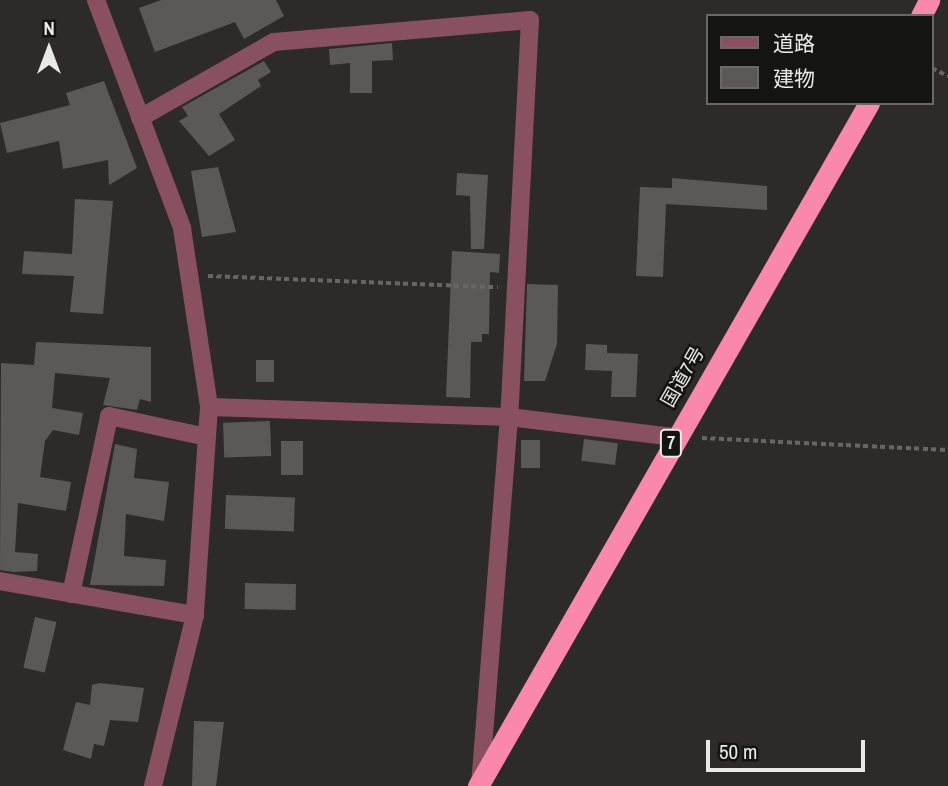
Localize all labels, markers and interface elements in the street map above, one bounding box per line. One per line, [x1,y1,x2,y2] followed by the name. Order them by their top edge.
[14,14,84,84] north arrow
[706,14,934,105] legend
[43,15,55,41] text: N
[773,29,815,58] text: 道路
[773,64,815,93] text: 建物
[657,343,709,411] street label: 国道7号
[659,428,683,458] road number: 7
[710,726,869,770] scale bar
[719,737,757,766] text: 50 m

